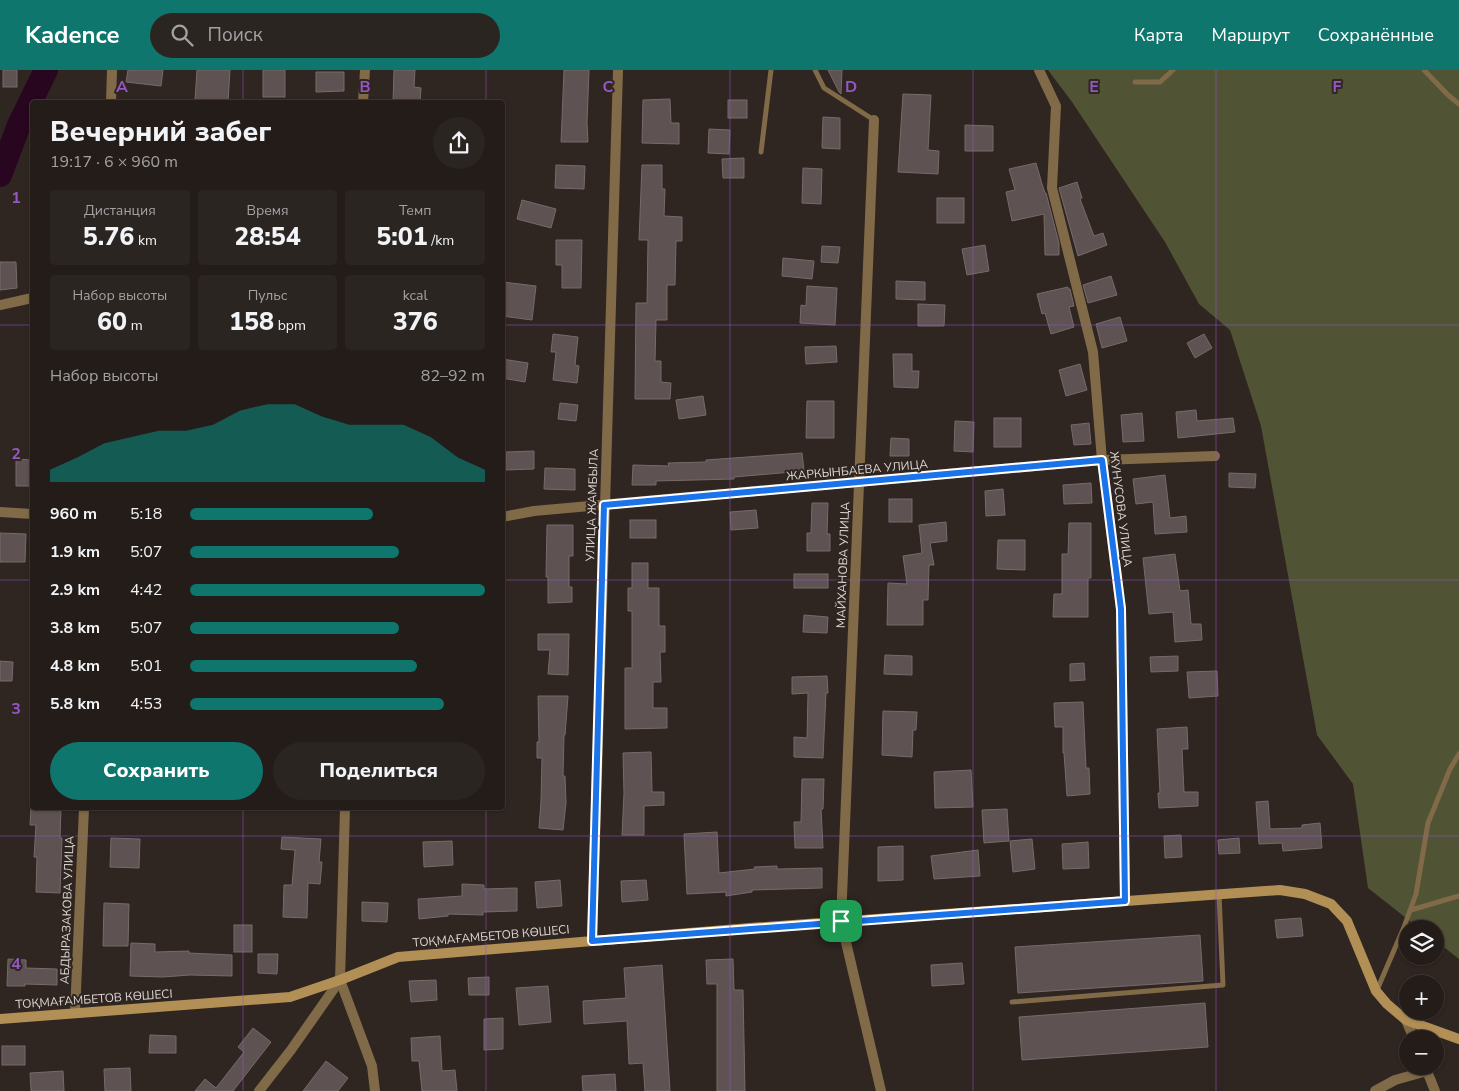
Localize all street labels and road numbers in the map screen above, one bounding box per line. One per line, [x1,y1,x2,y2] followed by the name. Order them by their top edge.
[582,448,602,563] street label: УЛИЦА ЖАМБЫЛА
[1106,450,1136,568] street label: ЖУНУСОВА УЛИЦА
[786,456,929,484] street label: ЖАРКЫНБАЕВА УЛИЦА
[833,501,853,628] street label: МАЙХАНОВА УЛИЦА
[56,835,78,984] street label: АБДЫРАЗАКОВА УЛИЦА
[412,921,570,951] street label: ТОҚМАҒАМБЕТОВ КӨШЕСІ
[15,986,173,1012] street label: ТОҚМАҒАМБЕТОВ КӨШЕСІ

